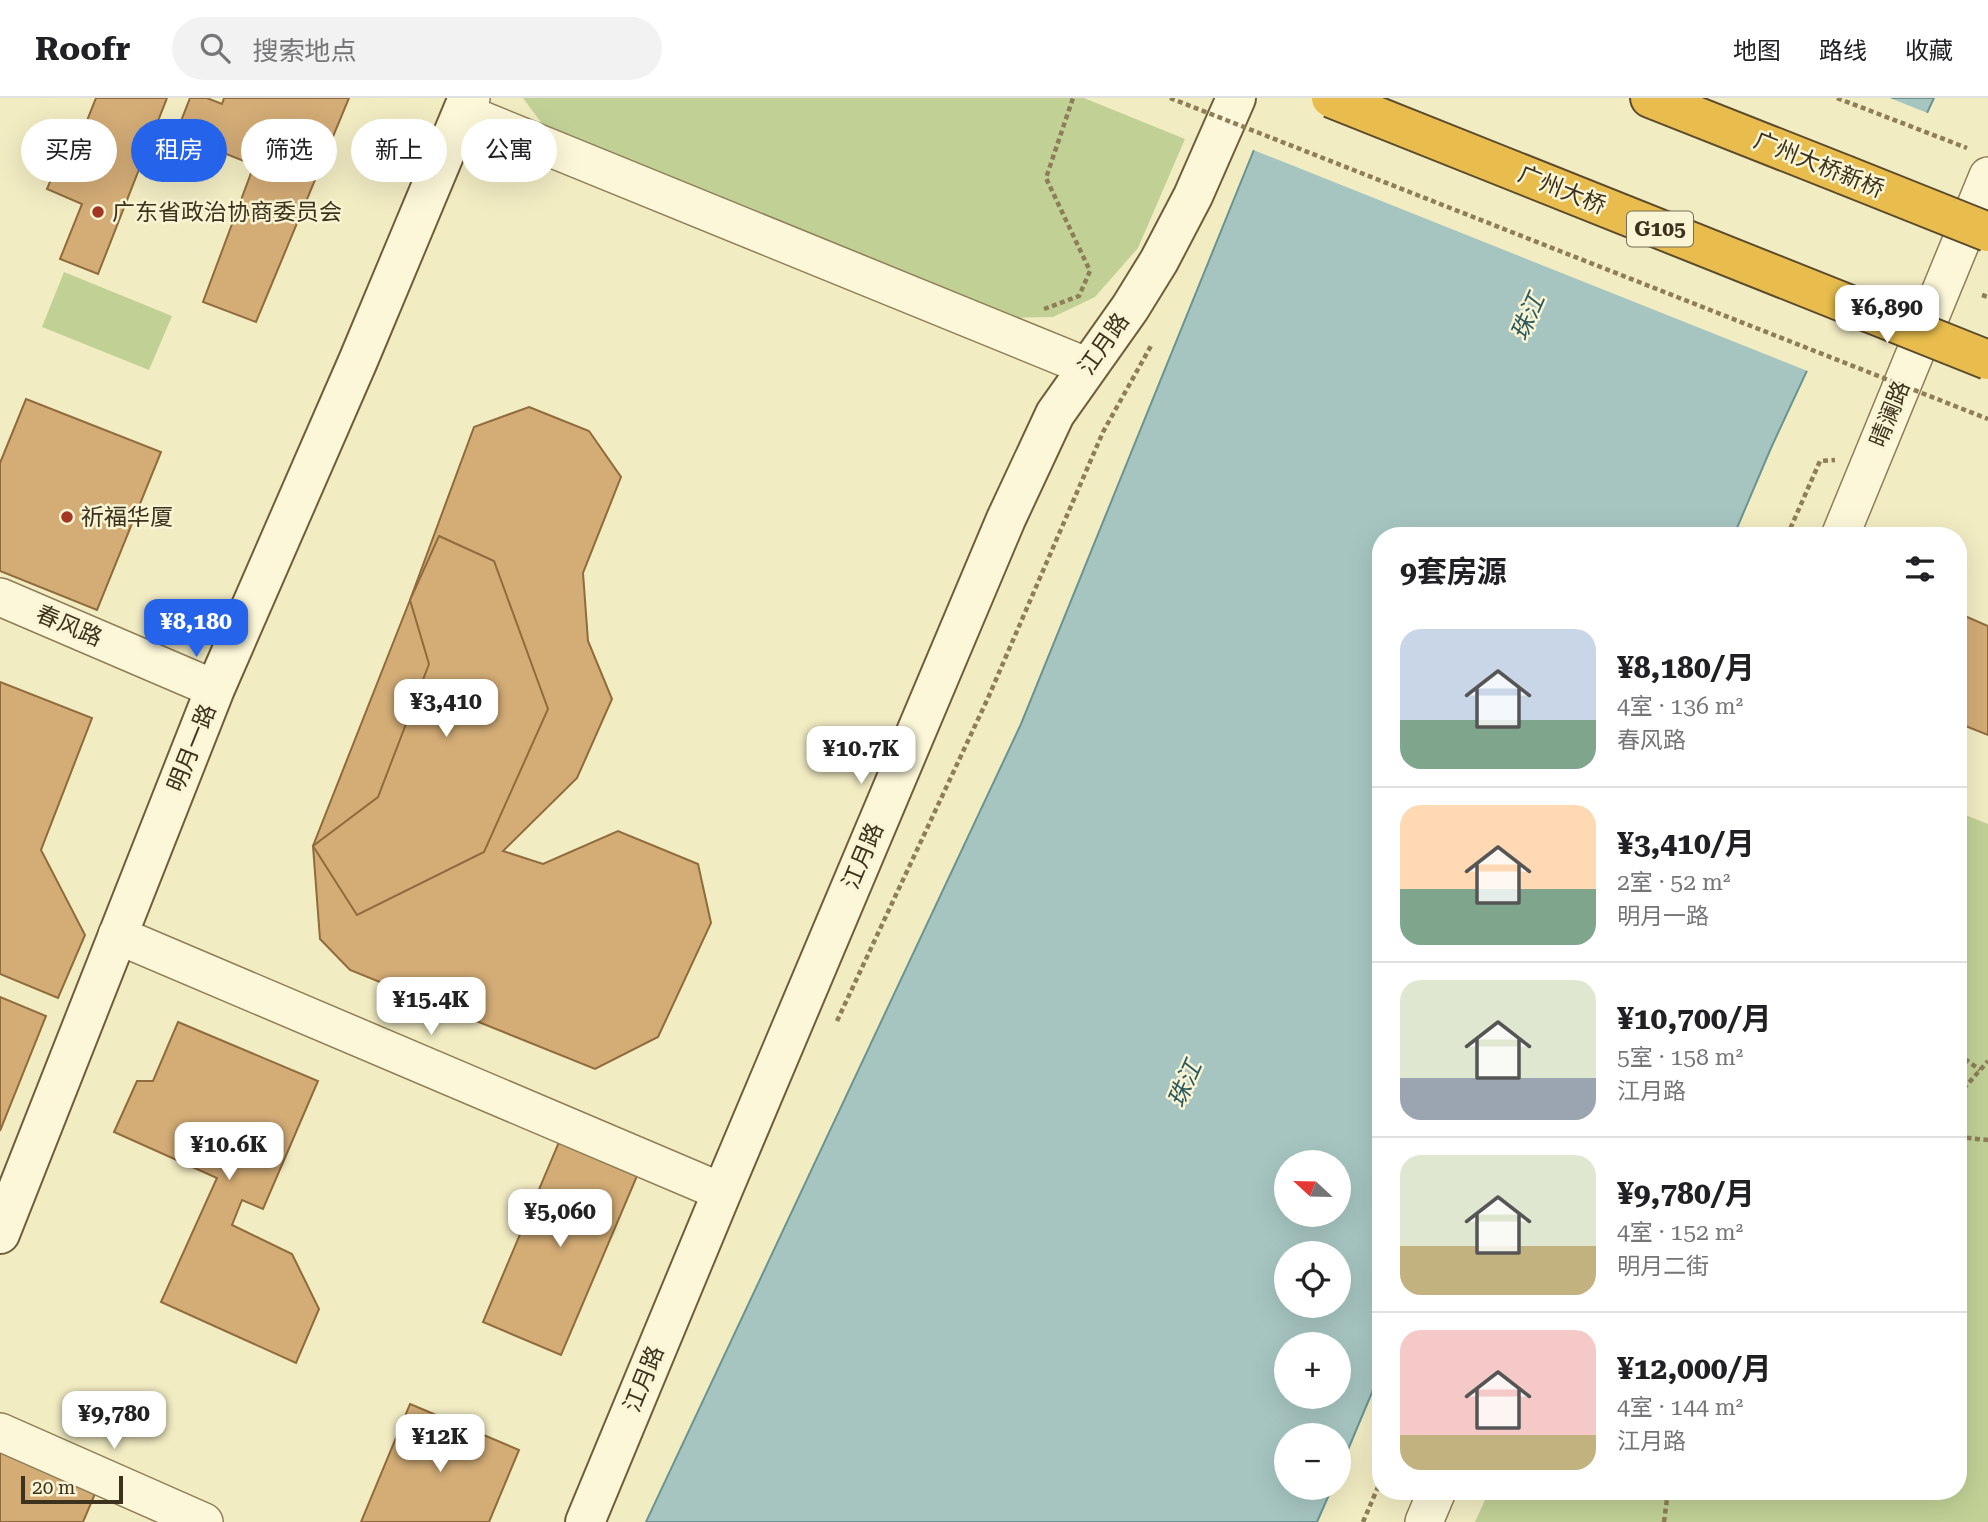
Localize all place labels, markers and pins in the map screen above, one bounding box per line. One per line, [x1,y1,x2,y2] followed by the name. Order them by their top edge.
[112,199,342,226] place label: 广东省政治协商委员会
[90,204,106,220] marker: 广东省政治协商委员会
[1830,286,1944,345] pin: ¥6,890
[81,504,173,531] place label: 祈福华厦
[59,509,75,525] marker: 祈福华厦
[139,600,253,659] pin: ¥8,180
[389,680,503,739] pin: ¥3,410
[804,726,918,786] pin: ¥10.7K
[374,978,488,1037] pin: ¥15.4K
[172,1122,286,1182] pin: ¥10.6K
[503,1190,617,1249] pin: ¥5,060
[57,1392,171,1451] pin: ¥9,780
[399,1414,481,1474] pin: ¥12K

